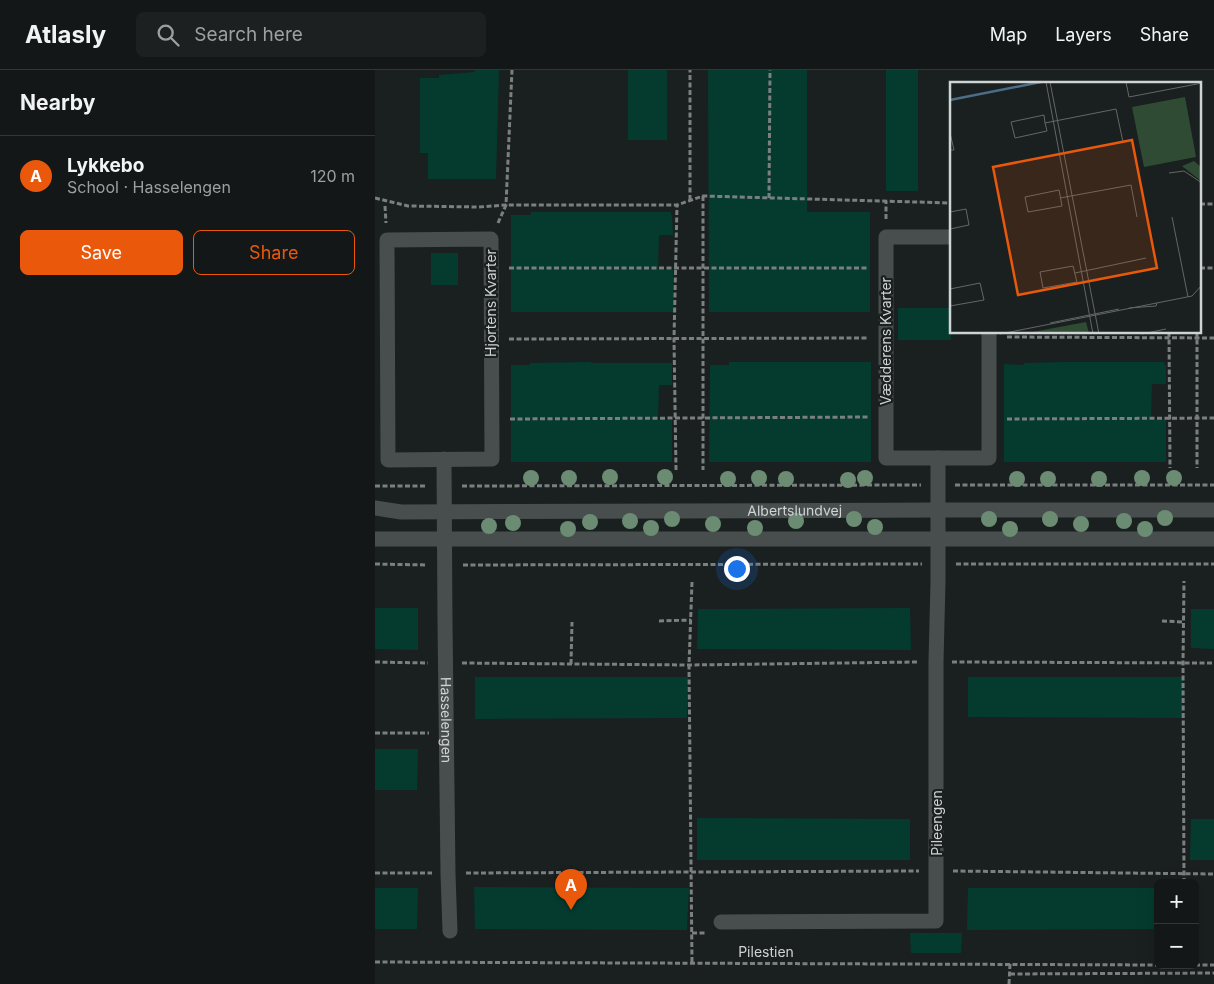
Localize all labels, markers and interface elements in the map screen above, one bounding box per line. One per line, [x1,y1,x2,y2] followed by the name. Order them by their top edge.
[136,12,486,57] search box
[25,20,106,49] text: Atlasly
[154,21,182,49] icon: search
[194,23,303,46] text: Search here
[990,24,1027,45] text: Map
[1055,24,1112,45] text: Layers
[1140,24,1189,45] text: Share
[950,82,1201,334] inset map
[20,90,95,115] text: Nearby
[67,154,145,177] text: Lykkebo
[30,166,42,186] text: A
[310,166,355,186] text: 120 m
[67,177,231,197] text: School · Hasselengen
[20,230,183,275] button: Save
[193,230,355,275] button: Share
[482,249,499,357] street label: Hjortens Kvarter
[877,277,894,405] street label: Vædderens Kvarter
[747,501,842,519] street label: Albertslundvej
[724,556,750,582] your location
[438,677,456,763] street label: Hasselengen
[928,790,945,856] street label: Pileengen
[555,869,587,910] pin: A
[1154,879,1199,969] map controls
[1154,879,1199,924] button: +
[1154,924,1199,969] button: −
[738,943,794,960] street label: Pilestien

